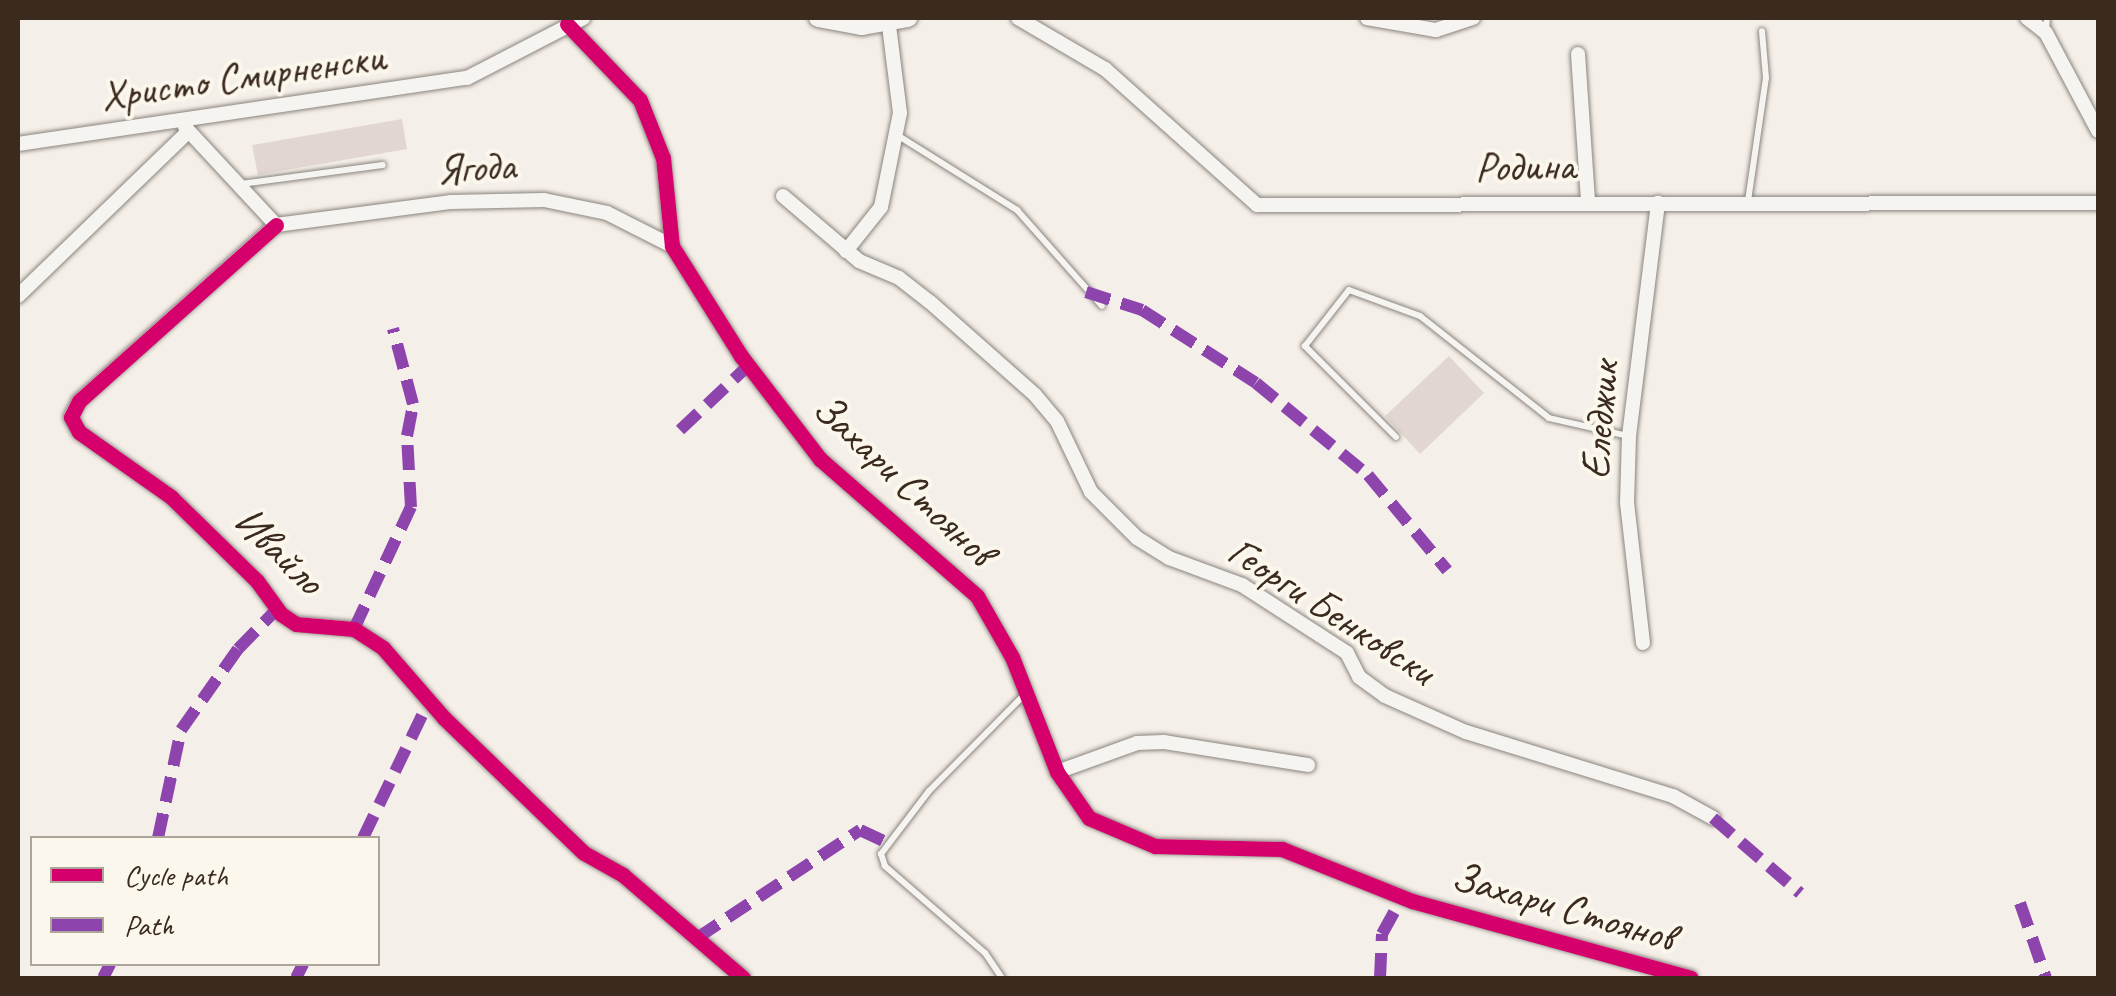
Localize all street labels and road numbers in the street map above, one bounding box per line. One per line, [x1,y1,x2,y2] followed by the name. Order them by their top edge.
[100,32,386,122] street label: Христо Смирненски
[435,141,517,195] street label: Ягода
[1475,141,1575,193] street label: Родина
[1570,359,1630,481] street label: Еледжик
[802,384,1004,576] street label: Захари Стоянов
[224,496,334,606] street label: Ивайло
[1219,526,1443,696] street label: Георги Бенковски
[1446,851,1680,963] street label: Захари Стоянов

